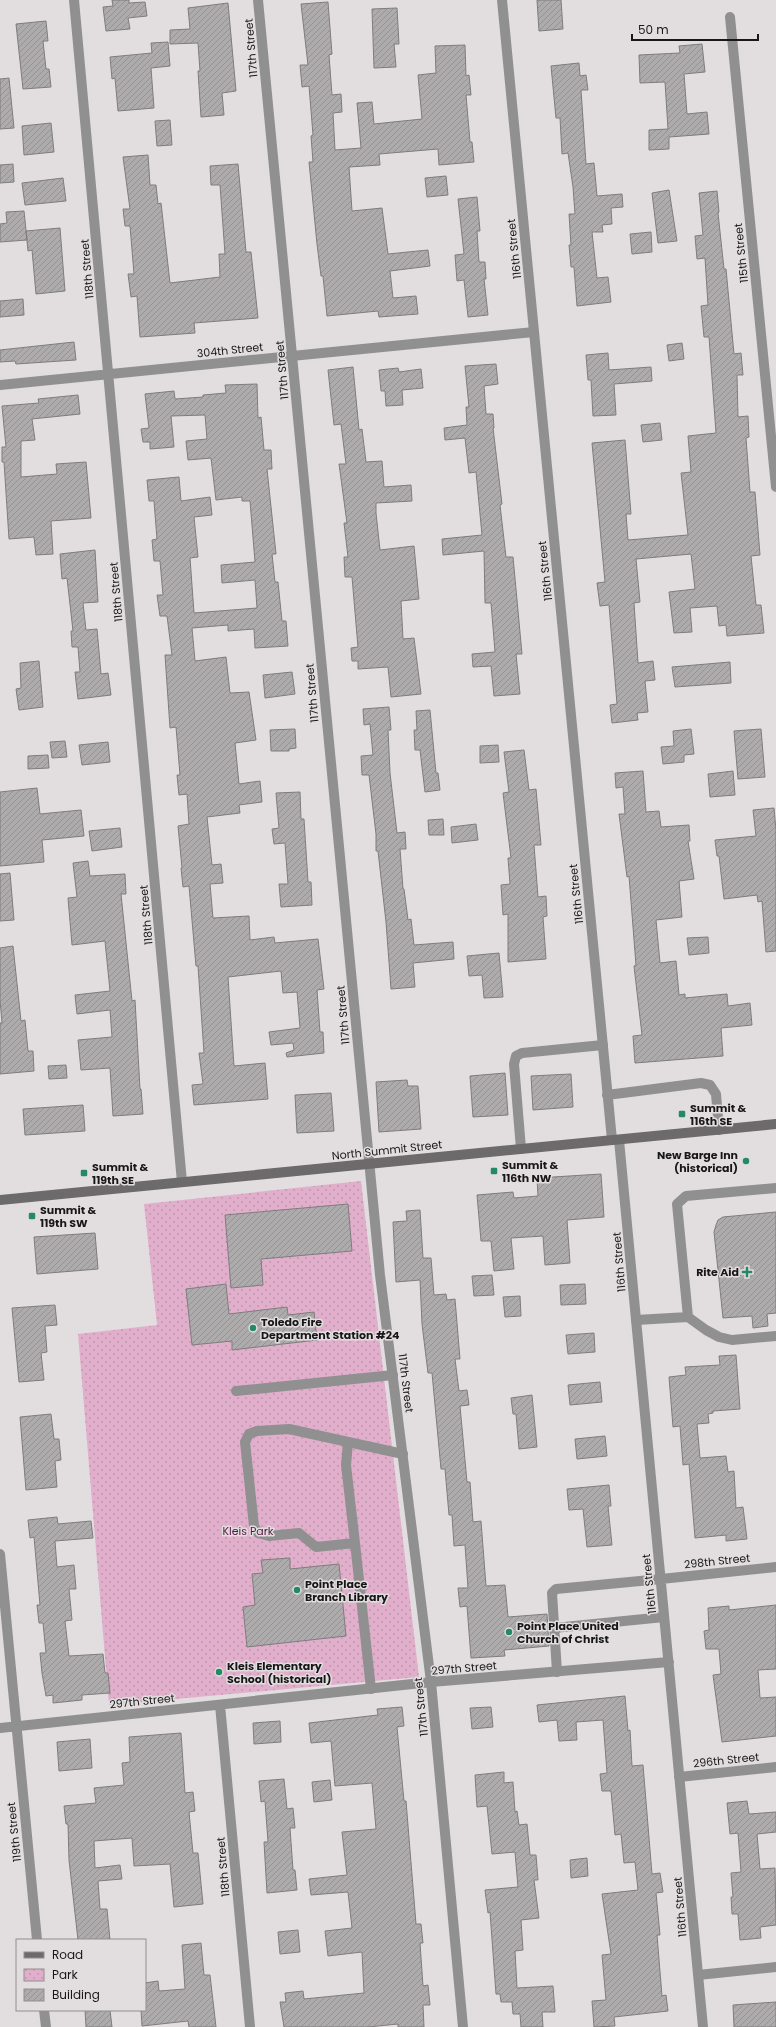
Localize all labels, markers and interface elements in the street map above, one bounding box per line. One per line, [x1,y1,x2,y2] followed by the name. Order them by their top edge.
[632,16,758,42] scale bar
[240,18,262,78] street label: 117th Street
[638,21,669,38] text: 50 m
[503,218,525,280] street label: 116th Street
[730,222,752,284] street label: 115th Street
[76,238,98,300] street label: 118th Street
[196,339,264,361] street label: 304th Street
[271,340,293,400] street label: 117th Street
[534,540,556,602] street label: 116th Street
[105,561,127,623] street label: 118th Street
[301,663,323,723] street label: 117th Street
[565,863,587,925] street label: 116th Street
[135,884,157,946] street label: 118th Street
[332,985,354,1045] street label: 117th Street
[690,1100,747,1129] place label: Summit & 116th SE
[677,1109,687,1119] marker: Summit & 116th SE
[331,1136,443,1164] street label: North Summit Street
[657,1147,738,1176] place label: New Barge Inn (historical)
[741,1156,751,1166] marker: New Barge Inn (historical)
[502,1157,559,1186] place label: Summit & 116th NW
[92,1159,149,1188] place label: Summit & 119th SE
[489,1166,499,1176] marker: Summit & 116th NW
[79,1168,89,1178] marker: Summit & 119th SE
[40,1202,97,1231] place label: Summit & 119th SW
[27,1211,37,1221] marker: Summit & 119th SW
[608,1231,630,1293] street label: 116th Street
[696,1264,739,1280] place label: Rite Aid
[742,1267,752,1277] marker: Rite Aid
[261,1314,400,1343] place label: Toledo Fire Department Station #24
[248,1323,258,1333] marker: Toledo Fire Department Station #24
[394,1353,418,1413] street label: 117th Street
[222,1523,274,1539] park label: Kleis Park
[683,1550,751,1572] street label: 298th Street
[638,1553,660,1615] street label: 116th Street
[305,1576,388,1605] place label: Point Place Branch Library
[292,1585,302,1595] marker: Point Place Branch Library
[517,1618,619,1647] place label: Point Place United Church of Christ
[504,1627,514,1637] marker: Point Place United Church of Christ
[431,1657,497,1679] street label: 297th Street
[227,1658,332,1687] place label: Kleis Elementary School (historical)
[214,1667,224,1677] marker: Kleis Elementary School (historical)
[410,1677,432,1737] street label: 117th Street
[109,1690,175,1712] street label: 297th Street
[692,1749,760,1771] street label: 296th Street
[3,1801,25,1863] street label: 119th Street
[212,1836,234,1898] street label: 118th Street
[669,1876,691,1938] street label: 116th Street
[16,1939,146,2011] legend
[52,1946,83,1963] text: Road
[52,1966,79,1983] text: Park
[52,1986,100,2003] text: Building

